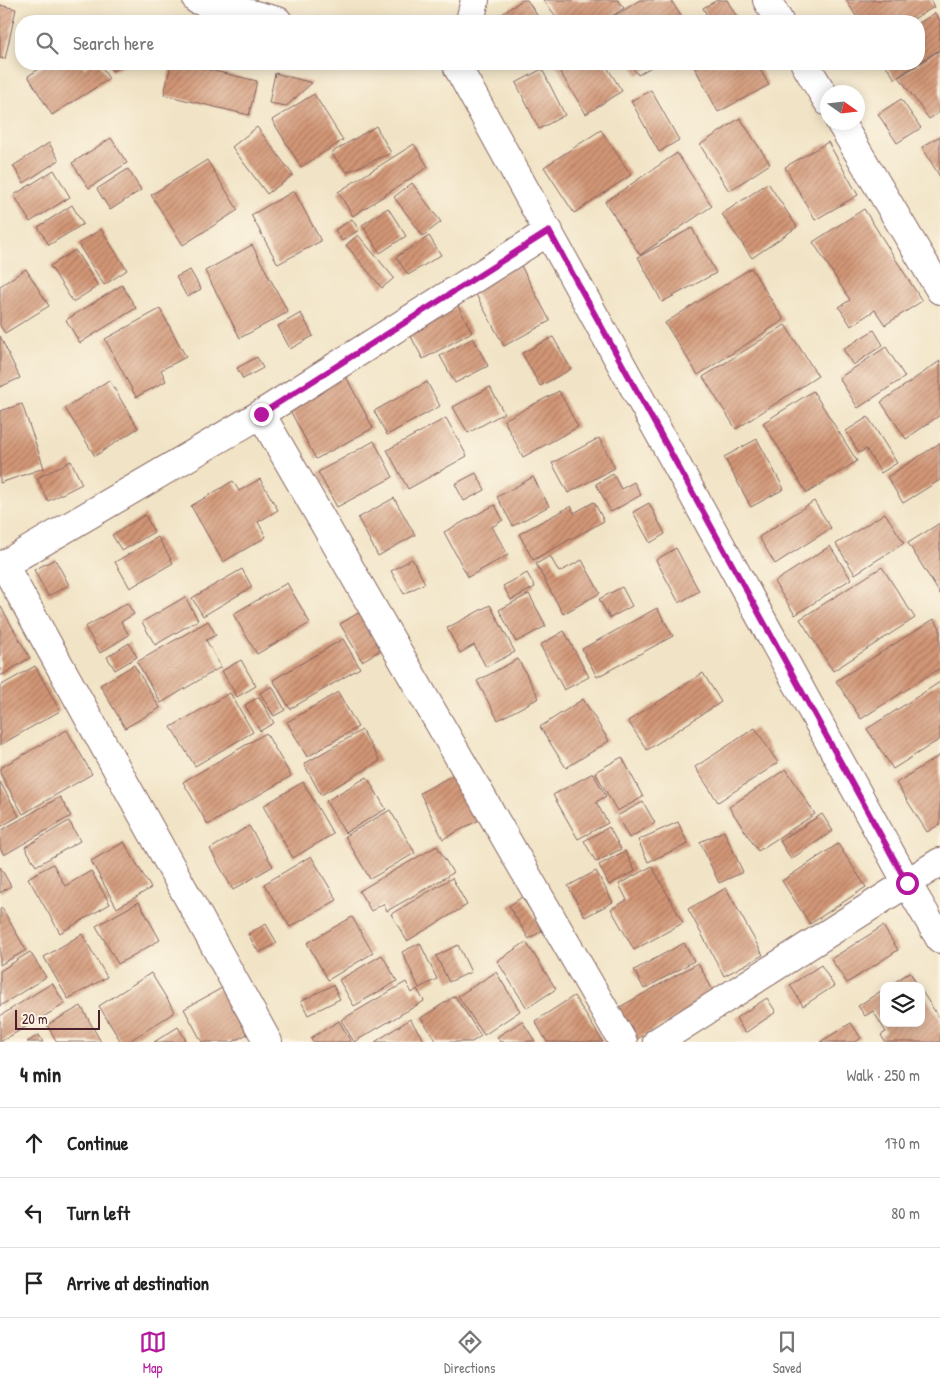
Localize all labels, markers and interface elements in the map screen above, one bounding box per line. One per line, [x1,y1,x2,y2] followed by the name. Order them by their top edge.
[15,15,925,70] search box
[33,29,61,57] icon: search
[73,30,154,56] text: Search here
[820,85,865,130] north arrow
[250,403,273,426] route end
[896,872,919,895] route start
[880,982,925,1027] map controls
[880,982,925,1027] button: layers
[15,1007,100,1030] scale bar
[22,1009,48,1028] text: 20 m
[20,1060,61,1089] text: 4 min
[846,1064,920,1086] text: Walk · 250 m
[20,1129,48,1157] icon: ahead
[67,1130,128,1156] text: Continue
[885,1132,920,1154] text: 170 m
[20,1199,48,1227] icon: left
[67,1200,130,1226] text: Turn left
[891,1202,920,1224] text: 80 m
[20,1269,48,1297] icon: arrive
[67,1270,209,1296] text: Arrive at destination
[139,1328,167,1377] tab: Map
[444,1328,495,1377] tab: Directions
[773,1328,801,1377] tab: Saved

